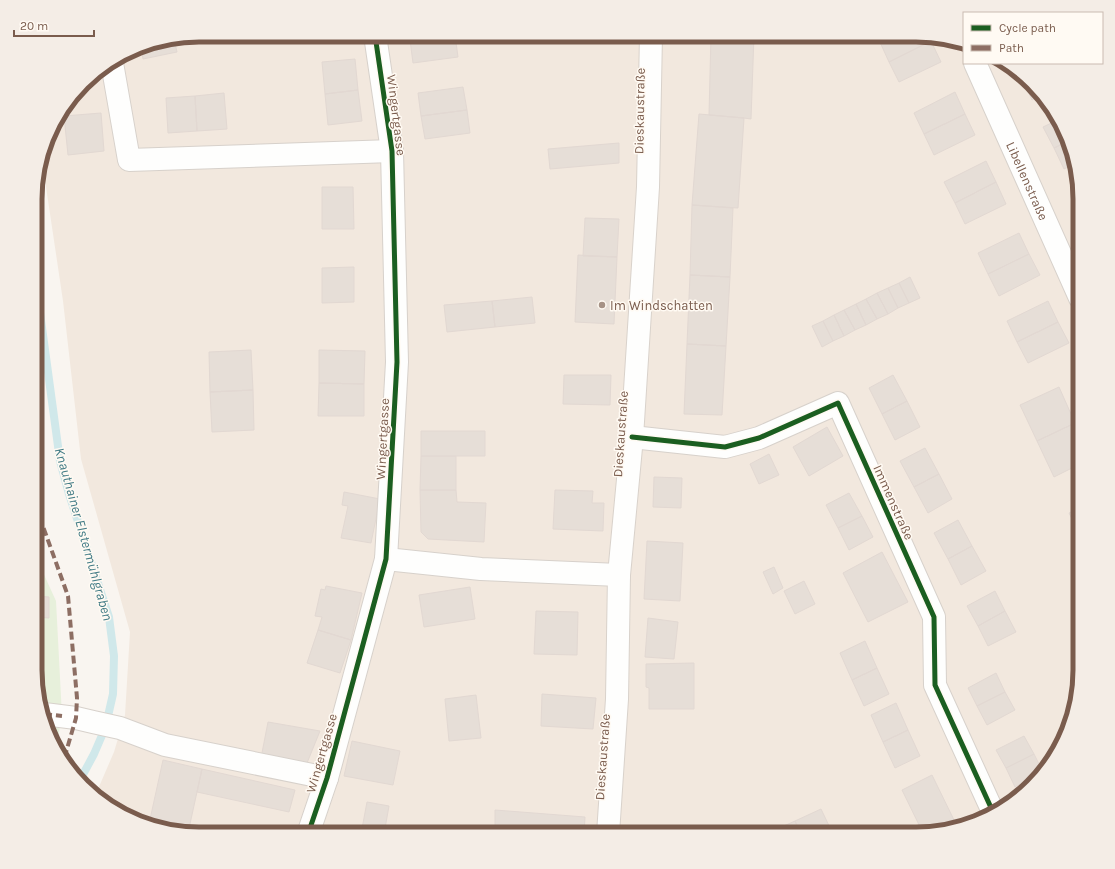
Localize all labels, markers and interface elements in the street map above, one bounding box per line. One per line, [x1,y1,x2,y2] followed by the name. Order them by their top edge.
[14,12,94,38] scale bar
[963,12,1103,64] legend
[20,19,48,33] text: 20 m
[999,21,1056,35] text: Cycle path
[999,41,1024,55] text: Path
[631,67,648,154] street label: Dieskaustraße
[384,74,409,157] street label: Wingertgasse
[1003,139,1051,223] street label: Libellenstraße
[610,298,713,313] place label: Im Windschatten
[597,300,607,310] marker: Im Windschatten
[610,390,631,478] street label: Dieskaustraße
[373,397,392,480] street label: Wingertgasse
[51,446,116,623] water label: Knauthainer Elstermühlgraben
[870,462,917,542] street label: Immenstraße
[303,711,340,795] street label: Wingertgasse
[592,713,613,801] street label: Dieskaustraße

